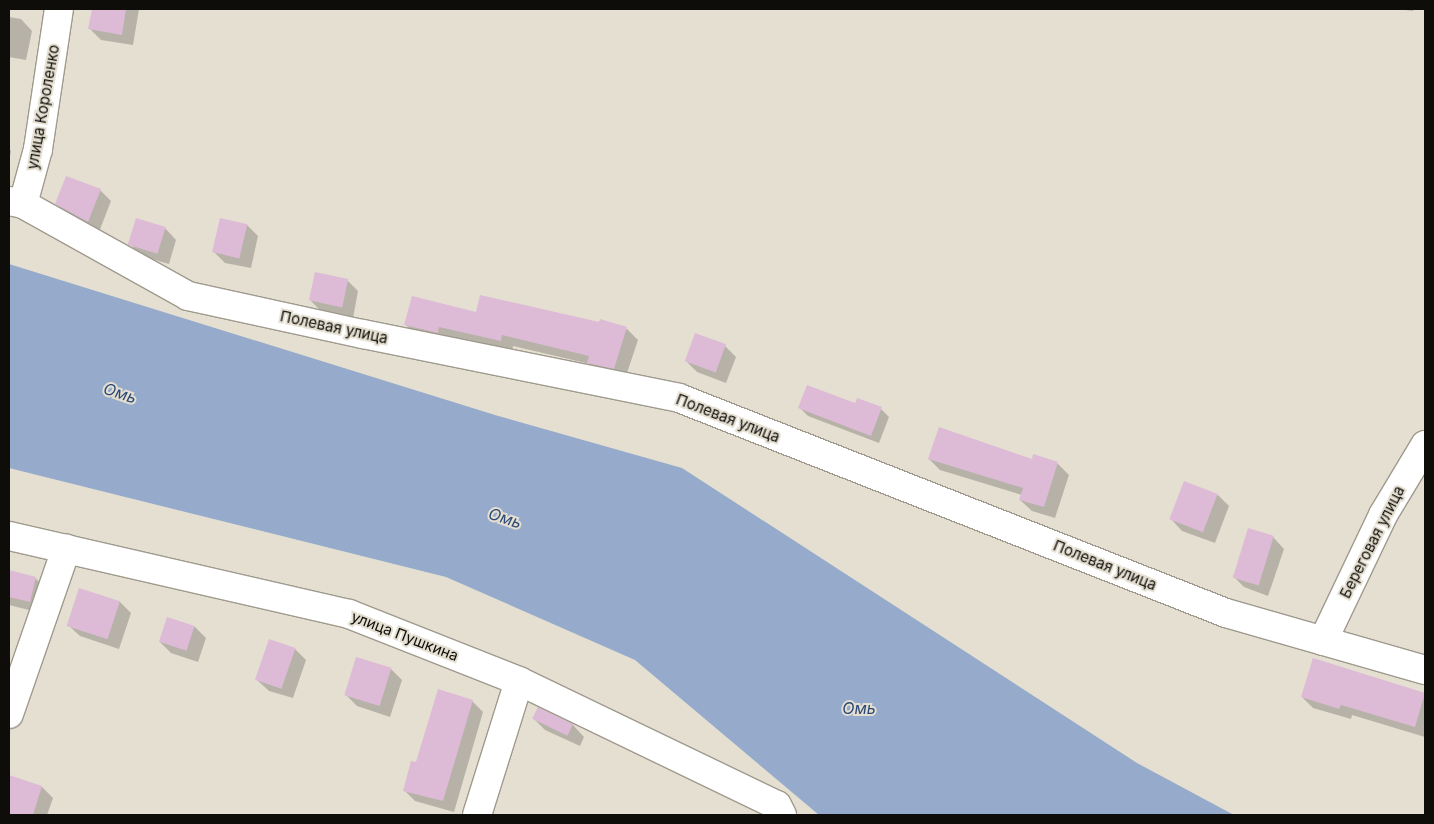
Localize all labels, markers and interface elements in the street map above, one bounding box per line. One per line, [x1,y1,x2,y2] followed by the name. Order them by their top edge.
[23,43,63,171] street label: улица Короленко
[279,307,389,347] street label: Полевая улица
[101,379,139,407] water label: Омь
[674,390,782,446] street label: Полевая улица
[1336,483,1408,601] street label: Береговая улица
[486,504,524,532] water label: Омь
[1051,536,1159,594] street label: Полевая улица
[349,607,461,665] street label: улица Пушкина
[842,698,876,718] water label: Омь

